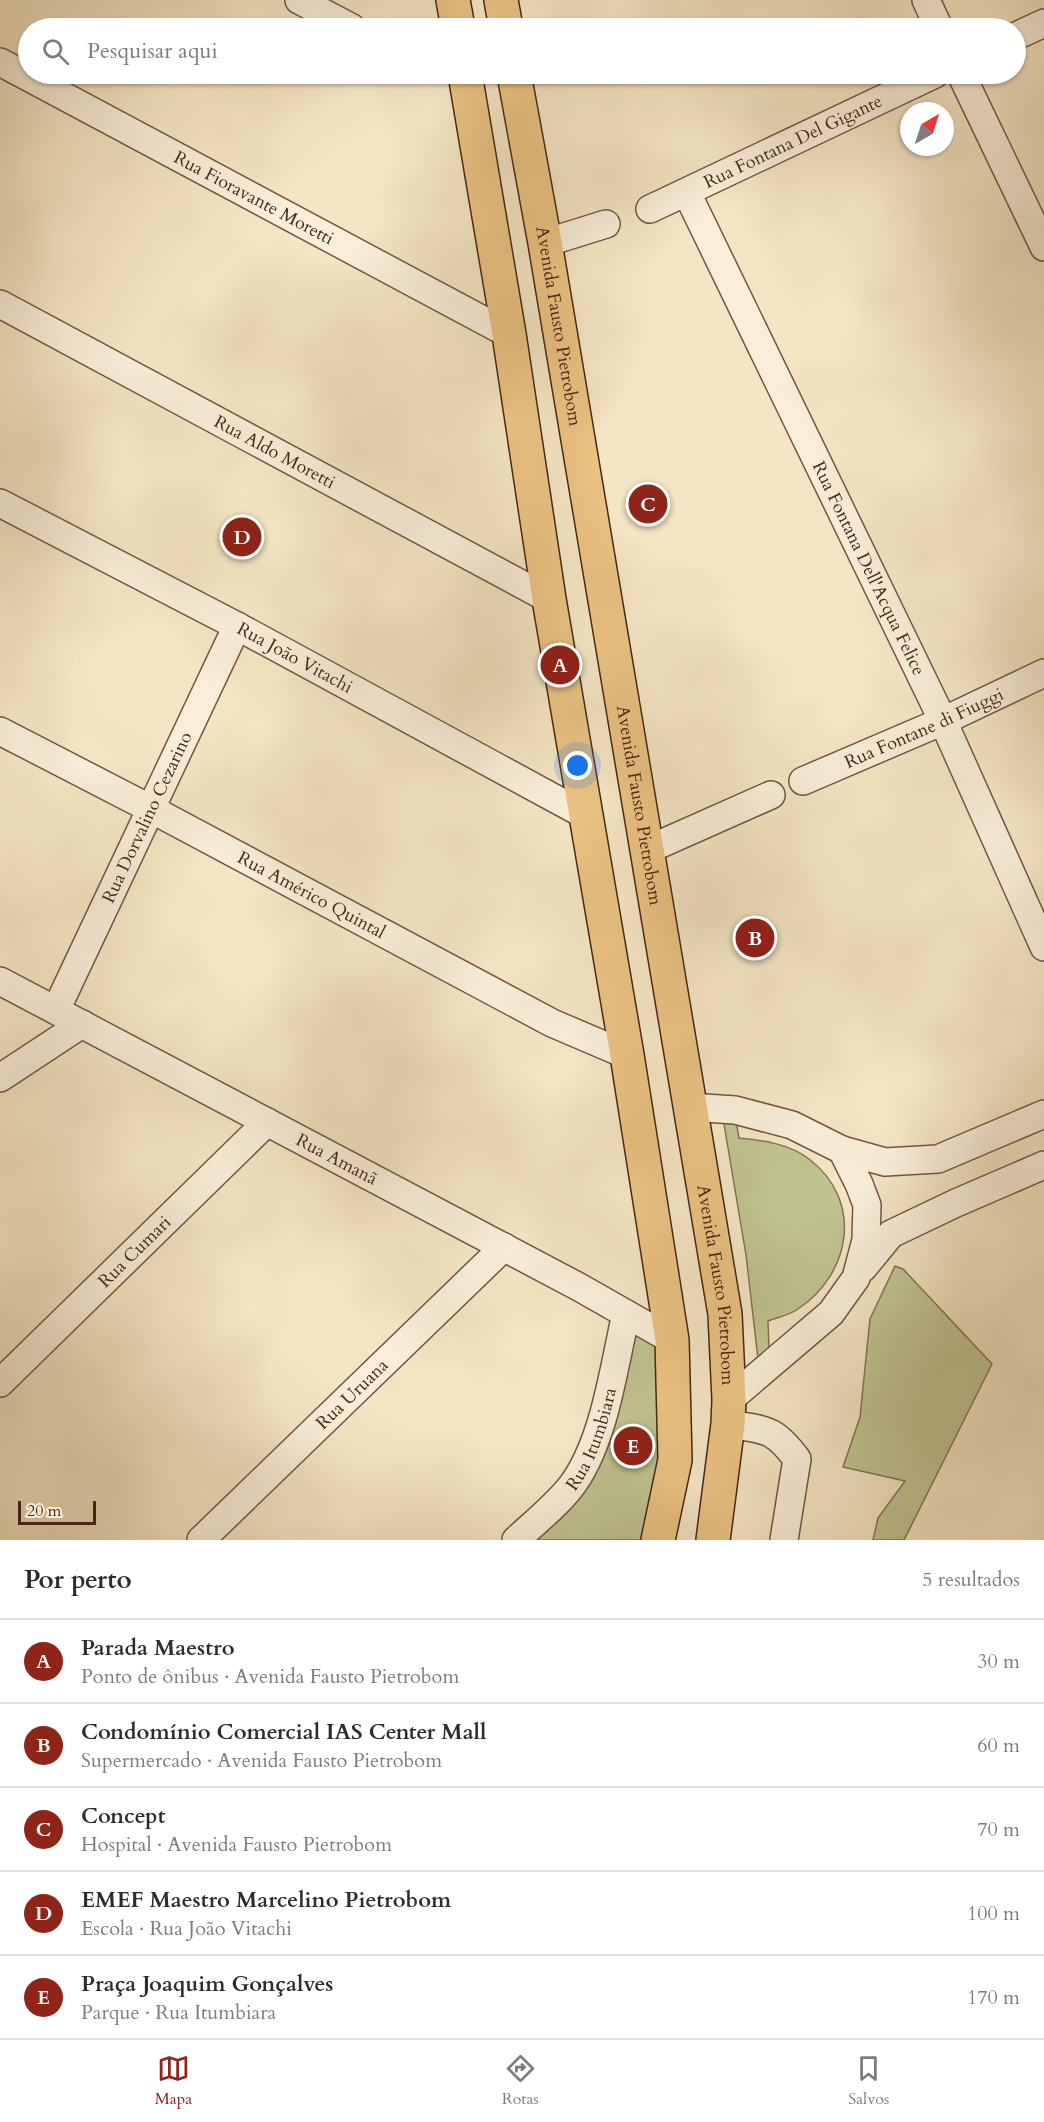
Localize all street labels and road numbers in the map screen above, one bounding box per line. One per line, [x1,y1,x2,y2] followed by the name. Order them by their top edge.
[699,88,886,194] street label: Rua Fontana Del Gigante
[170,145,338,251] street label: Rua Fioravante Moretti
[530,224,588,429] street label: Avenida Fausto Pietrobom
[210,409,340,495] street label: Rua Aldo Moretti
[806,457,932,680] street label: Rua Fontana Dell'Acqua Felice
[233,616,357,699] street label: Rua João Vitachi
[840,682,1008,774] street label: Rua Fontane di Fiuggi
[610,703,669,908] street label: Avenida Fausto Pietrobom
[96,727,198,907] street label: Rua Dorvalino Cezarino
[233,845,390,945] street label: Rua Américo Quintal
[292,1127,382,1191] street label: Rua Amanã
[691,1183,741,1387] street label: Avenida Fausto Pietrobom
[92,1210,177,1293] street label: Rua Cumari
[310,1353,394,1435] street label: Rua Uruana
[560,1385,622,1495] street label: Rua Itumbiara

